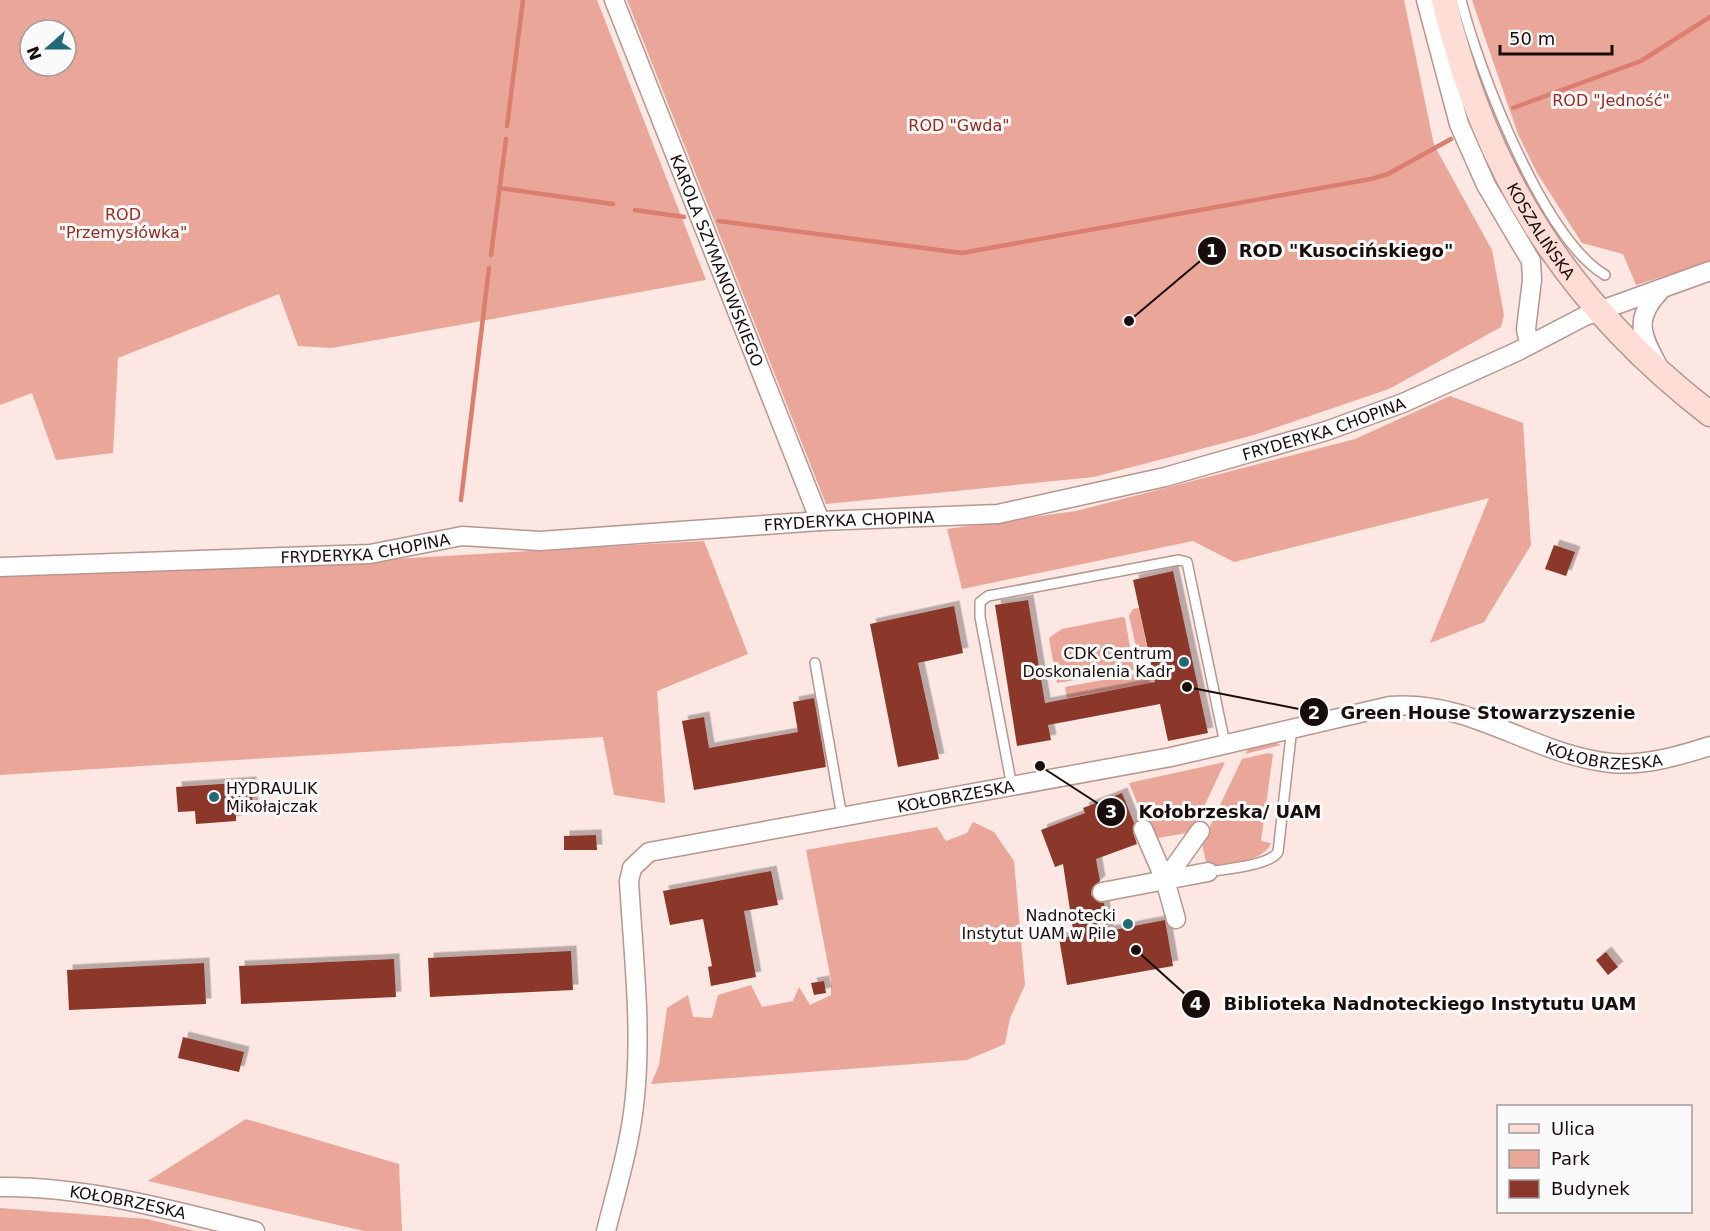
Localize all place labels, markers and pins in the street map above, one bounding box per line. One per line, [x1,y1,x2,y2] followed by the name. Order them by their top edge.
[1197,233,1465,269] callout: ROD "Kusocińskiego"
[1023,644,1172,681] place label: CDK Centrum Doskonalenia Kadr
[1177,655,1191,669] marker: CDK Centrum Doskonalenia Kadr
[1299,694,1648,730] callout: Green House Stowarzyszenie
[226,779,319,816] place label: HYDRAULIK Mikołajczak
[207,790,221,804] marker: HYDRAULIK Mikołajczak
[1096,794,1333,830] callout: Kołobrzeska/ UAM
[962,906,1116,943] place label: Nadnotecki Instytut UAM w Pile
[1121,917,1135,931] marker: Nadnotecki Instytut UAM w Pile
[1181,986,1648,1022] callout: Biblioteka Nadnoteckiego Instytutu UAM

